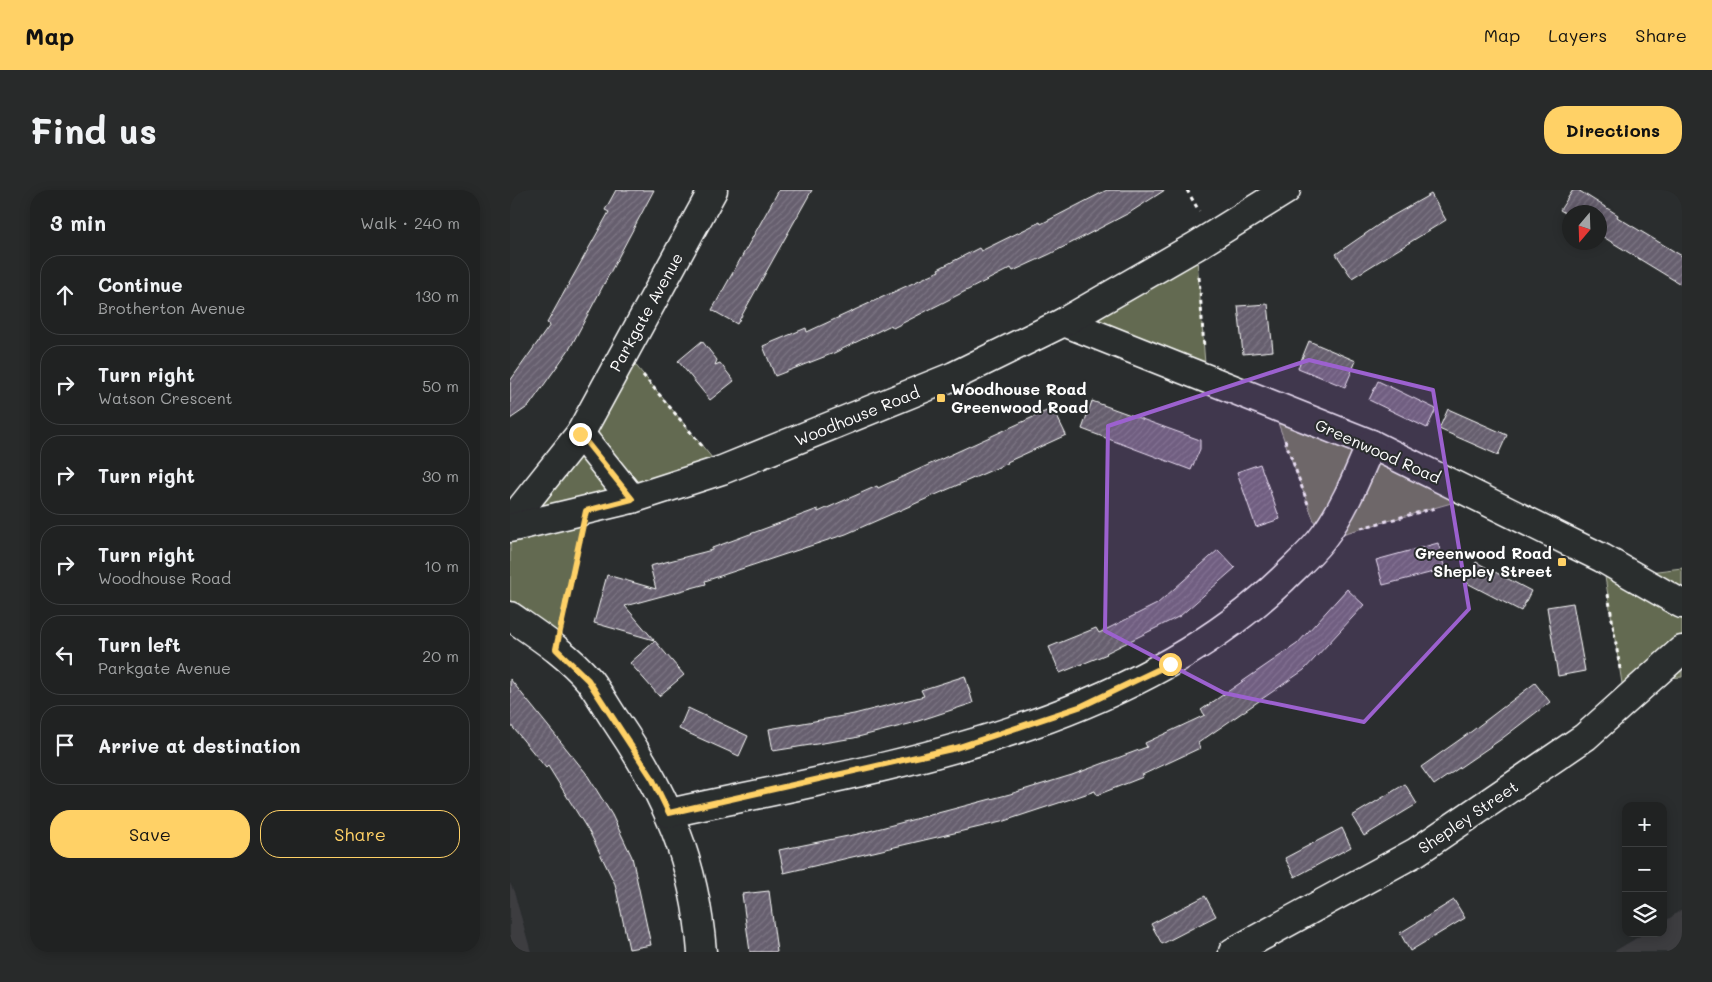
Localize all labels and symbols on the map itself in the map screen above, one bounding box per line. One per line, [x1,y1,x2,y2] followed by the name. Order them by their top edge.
[1562,205,1607,250] north arrow
[604,249,687,375] street label: Parkgate Avenue
[951,378,1088,417] place label: Woodhouse Road Greenwood Road
[791,381,922,450] street label: Woodhouse Road
[935,392,947,404] marker: Woodhouse Road Greenwood Road
[1312,413,1444,488] street label: Greenwood Road
[569,423,592,446] route end
[1415,542,1552,581] place label: Greenwood Road Shepley Street
[1556,556,1568,568] marker: Greenwood Road Shepley Street
[1159,653,1182,676] route start
[1414,775,1522,858] street label: Shepley Street

